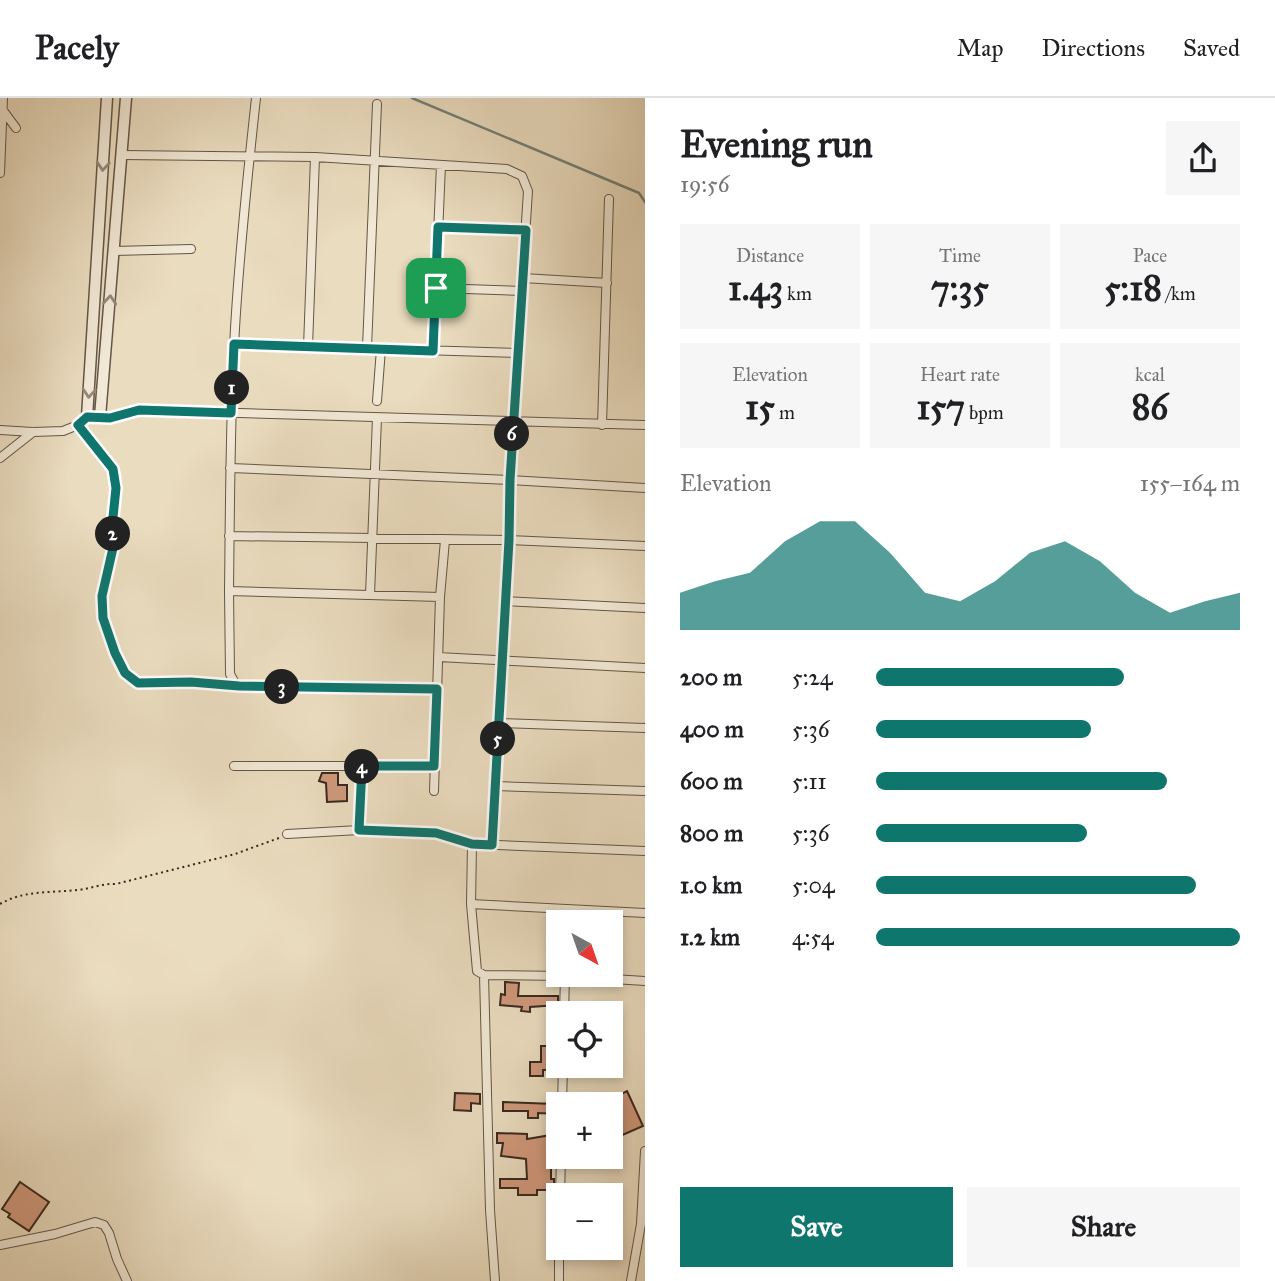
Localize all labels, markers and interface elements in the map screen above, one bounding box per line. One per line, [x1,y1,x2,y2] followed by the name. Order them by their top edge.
[35,28,119,68] text: Pacely
[957,33,1004,63] text: Map
[1042,33,1145,63] text: Directions
[1183,33,1240,63] text: Saved
[680,121,873,167] text: Evening run
[1166,121,1240,195] button: share
[96,161,111,172] one-way arrow
[680,170,730,198] text: 19:56
[736,244,804,267] text: Distance
[939,244,981,267] text: Time
[1133,244,1167,267] text: Pace
[406,258,466,318] pin
[728,267,783,310] text: 1.43
[931,267,989,310] text: 7:35
[1104,267,1162,310] text: 5:18
[417,269,455,307] icon: arrive
[783,282,812,305] text: km
[1162,282,1196,305] text: /km
[102,294,117,305] one-way arrow
[732,363,808,386] text: Elevation
[920,363,1000,386] text: Heart rate
[1135,363,1165,386] text: kcal
[215,370,250,406] pin: 1
[228,376,235,399] text: 1
[745,386,775,429] text: 15
[916,386,965,429] text: 157
[1132,386,1168,429] text: 86
[82,388,97,399] one-way arrow
[775,401,795,424] text: m
[965,401,1004,424] text: bpm
[494,416,530,452] pin: 6
[507,422,516,445] text: 6
[680,469,771,497] text: Elevation
[1140,469,1240,497] text: 155–164 m
[96,516,130,551] pin: 2
[108,522,117,545] text: 2
[680,663,742,691] text: 200 m
[792,663,833,691] text: 5:24
[264,670,300,704] pin: 3
[278,675,285,698] text: 3
[680,715,744,743] text: 400 m
[792,715,829,743] text: 5:36
[480,722,516,756] pin: 5
[493,727,502,750] text: 5
[344,750,380,784] pin: 4
[356,755,367,778] text: 4
[680,767,743,795] text: 600 m
[792,767,827,795] text: 5:11
[680,819,743,847] text: 800 m
[792,819,829,847] text: 5:36
[680,871,742,899] text: 1.0 km
[792,871,835,899] text: 5:04
[546,910,623,987] north arrow
[546,910,623,1260] map controls
[680,923,740,951] text: 1.2 km
[792,923,834,951] text: 4:54
[546,1001,623,1078] button: locate
[546,1092,623,1169] button: +
[546,1183,623,1260] button: −
[680,1187,953,1267] button: Save
[967,1187,1240,1267] button: Share

